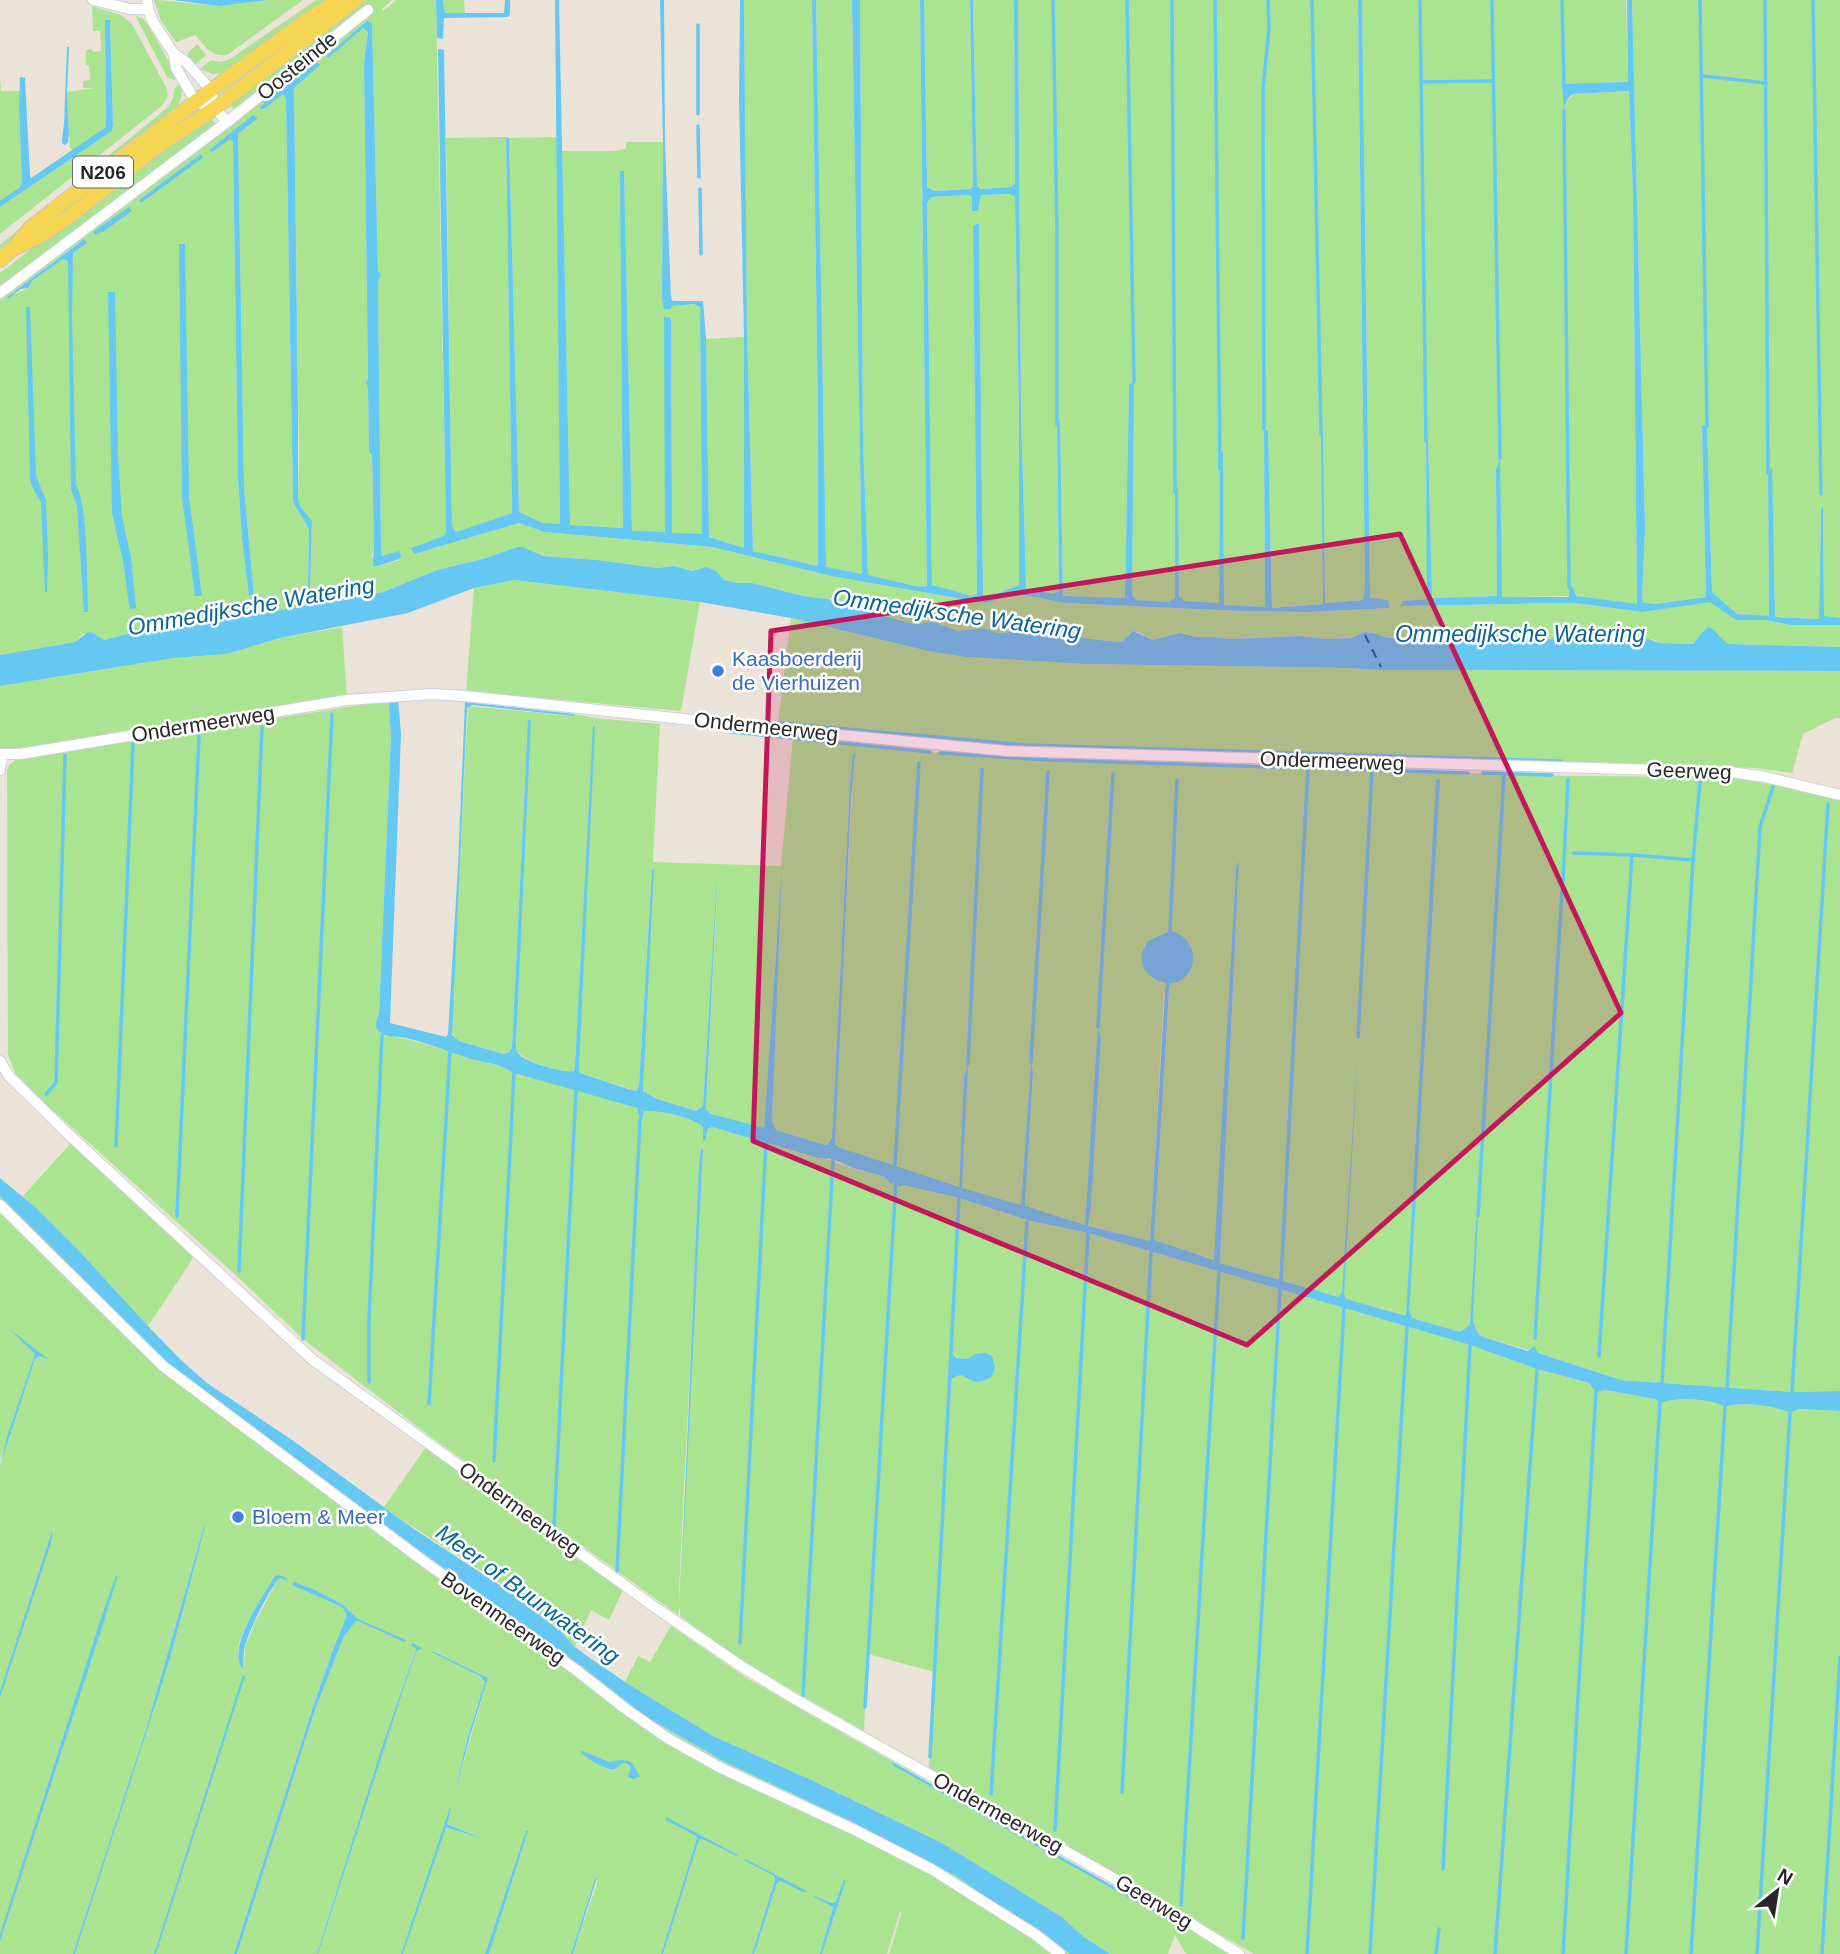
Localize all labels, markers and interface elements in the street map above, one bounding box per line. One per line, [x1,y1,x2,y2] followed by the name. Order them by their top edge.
[252,27,341,105] street label: Oosteinde
[73,156,133,188] road number: N206
[126,571,377,641] water label: Ommedijksche Watering
[831,584,1083,644] water label: Ommedijksche Watering
[1395,621,1645,647] water label: Ommedijksche Watering
[732,647,862,694] place label: Kaasboerderij de Vierhuizen
[710,663,726,679] marker: Kaasboerderij de Vierhuizen
[130,701,276,746] street label: Ondermeerweg
[693,708,839,746] street label: Ondermeerweg
[1259,746,1405,775] street label: Ondermeerweg
[1646,758,1732,783] street label: Geerweg
[455,1457,586,1560] street label: Ondermeerweg
[252,1505,385,1528] place label: Bloem & Meer
[230,1509,246,1525] marker: Bloem & Meer
[431,1519,625,1669] water label: Meer of Buurwatering
[437,1566,570,1669] street label: Bovenmeerweg
[929,1767,1067,1858] street label: Ondermeerweg
[1742,1856,1812,1926] north arrow
[1774,1864,1796,1889] text: N
[1112,1870,1197,1933] street label: Geerweg

